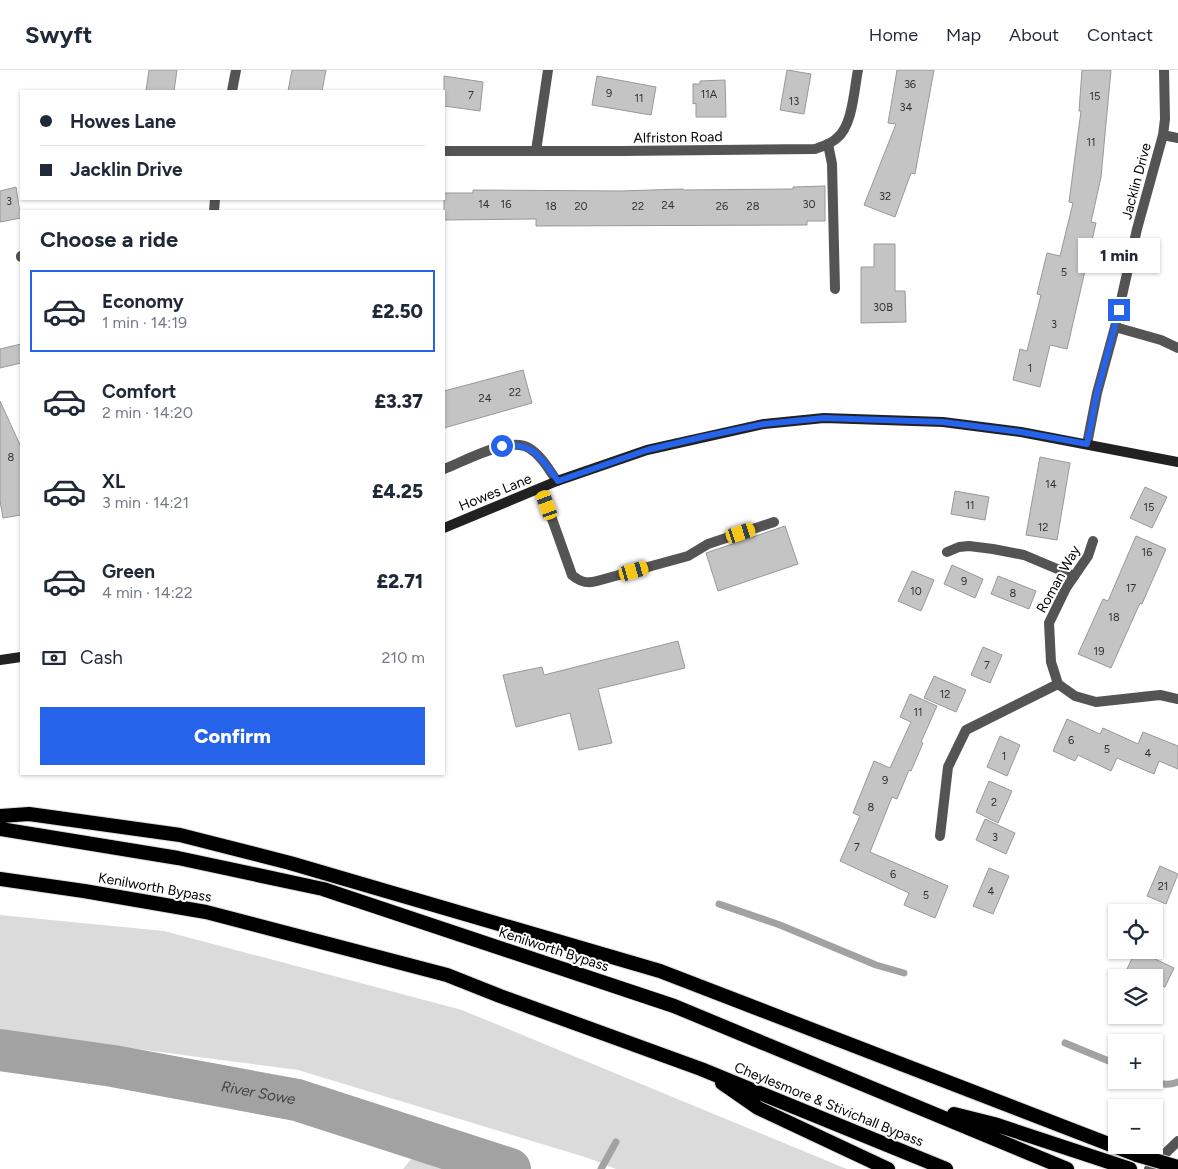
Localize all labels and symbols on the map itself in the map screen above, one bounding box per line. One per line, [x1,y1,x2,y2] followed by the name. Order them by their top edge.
[904,78,916,91] house number: 36
[606,87,612,100] house number: 9
[701,88,718,101] house number: 11A
[468,89,474,102] house number: 7
[1090,90,1100,103] house number: 15
[634,92,644,105] house number: 11
[789,95,799,108] house number: 13
[900,101,913,114] house number: 34
[633,128,723,147] street label: Alfriston Road
[1086,136,1096,149] house number: 11
[1118,141,1155,221] street label: Jacklin Drive
[879,190,891,203] house number: 32
[6,195,12,208] house number: 3
[478,198,490,211] house number: 14
[501,198,511,211] house number: 16
[802,198,816,211] house number: 30
[662,199,675,212] house number: 24
[545,200,557,213] house number: 18
[574,200,588,213] house number: 20
[632,200,644,213] house number: 22
[716,200,728,213] house number: 26
[747,200,760,213] house number: 28
[1078,238,1160,272] callout: 1 min
[1061,266,1067,279] house number: 5
[1108,299,1130,321] route end
[873,301,893,314] house number: 30B
[1051,318,1057,331] house number: 3
[1028,362,1032,375] house number: 1
[509,386,521,399] house number: 22
[479,392,492,405] house number: 24
[491,435,513,457] route start
[8,451,15,464] house number: 8
[456,470,534,515] street label: Howes Lane
[1045,478,1057,491] house number: 14
[534,488,559,522] car
[965,499,975,512] house number: 11
[1144,501,1154,514] house number: 15
[724,521,757,545] car
[1038,521,1048,534] house number: 12
[1033,542,1084,616] street label: Roman Way
[1142,546,1152,559] house number: 16
[617,560,650,582] car
[961,575,967,588] house number: 9
[1126,582,1136,595] house number: 17
[910,585,922,598] house number: 10
[1010,587,1017,600] house number: 8
[1108,611,1120,624] house number: 18
[1094,645,1104,658] house number: 19
[984,659,990,672] house number: 7
[940,688,950,701] house number: 12
[913,706,923,719] house number: 11
[1068,734,1074,747] house number: 6
[1104,743,1110,756] house number: 5
[1145,747,1152,760] house number: 4
[1002,750,1006,763] house number: 1
[882,774,888,787] house number: 9
[991,796,997,809] house number: 2
[868,801,875,814] house number: 8
[992,831,998,844] house number: 3
[854,841,860,854] house number: 7
[890,868,896,881] house number: 6
[97,869,213,906] street label: Kenilworth Bypass
[1158,880,1168,893] house number: 21
[988,885,995,898] house number: 4
[923,889,929,902] house number: 5
[497,924,611,975] street label: Kenilworth Bypass
[732,1059,926,1150] street label: Cheylesmore & Stivichall Bypass
[220,1077,297,1109] water label: River Sowe

